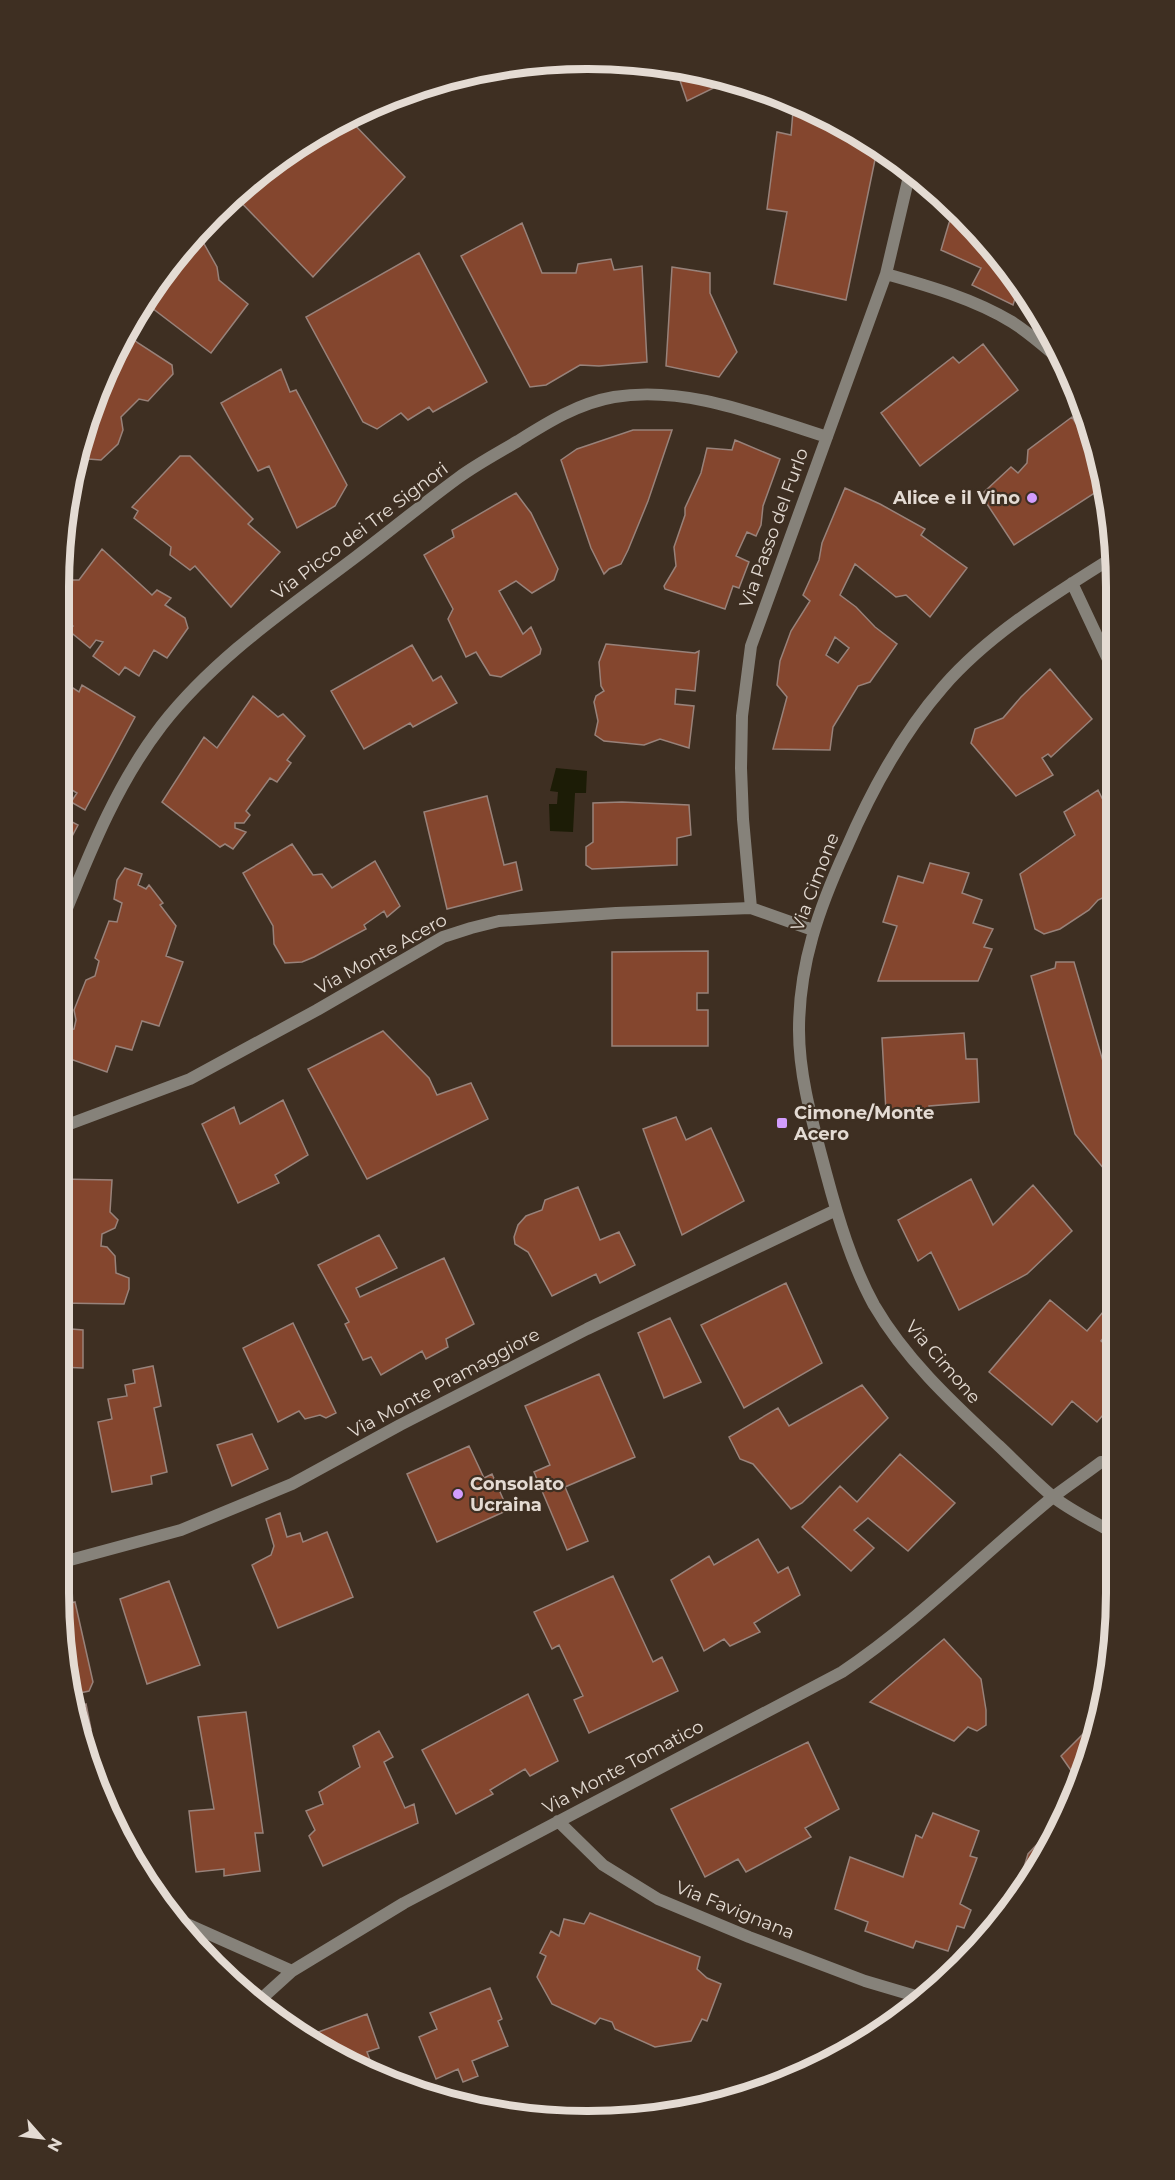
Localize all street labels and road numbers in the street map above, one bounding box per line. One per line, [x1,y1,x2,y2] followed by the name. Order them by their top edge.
[735,445,813,611] street label: Via Passo del Furlo
[268,458,452,604] street label: Via Picco dei Tre Signori
[786,830,844,934] street label: Via Cimone
[311,909,451,999] street label: Via Monte Acero
[901,1316,985,1408] street label: Via Cimone
[345,1323,544,1443] street label: Via Monte Pramaggiore
[539,1715,707,1819] street label: Via Monte Tomatico
[672,1876,798,1944] street label: Via Favignana

